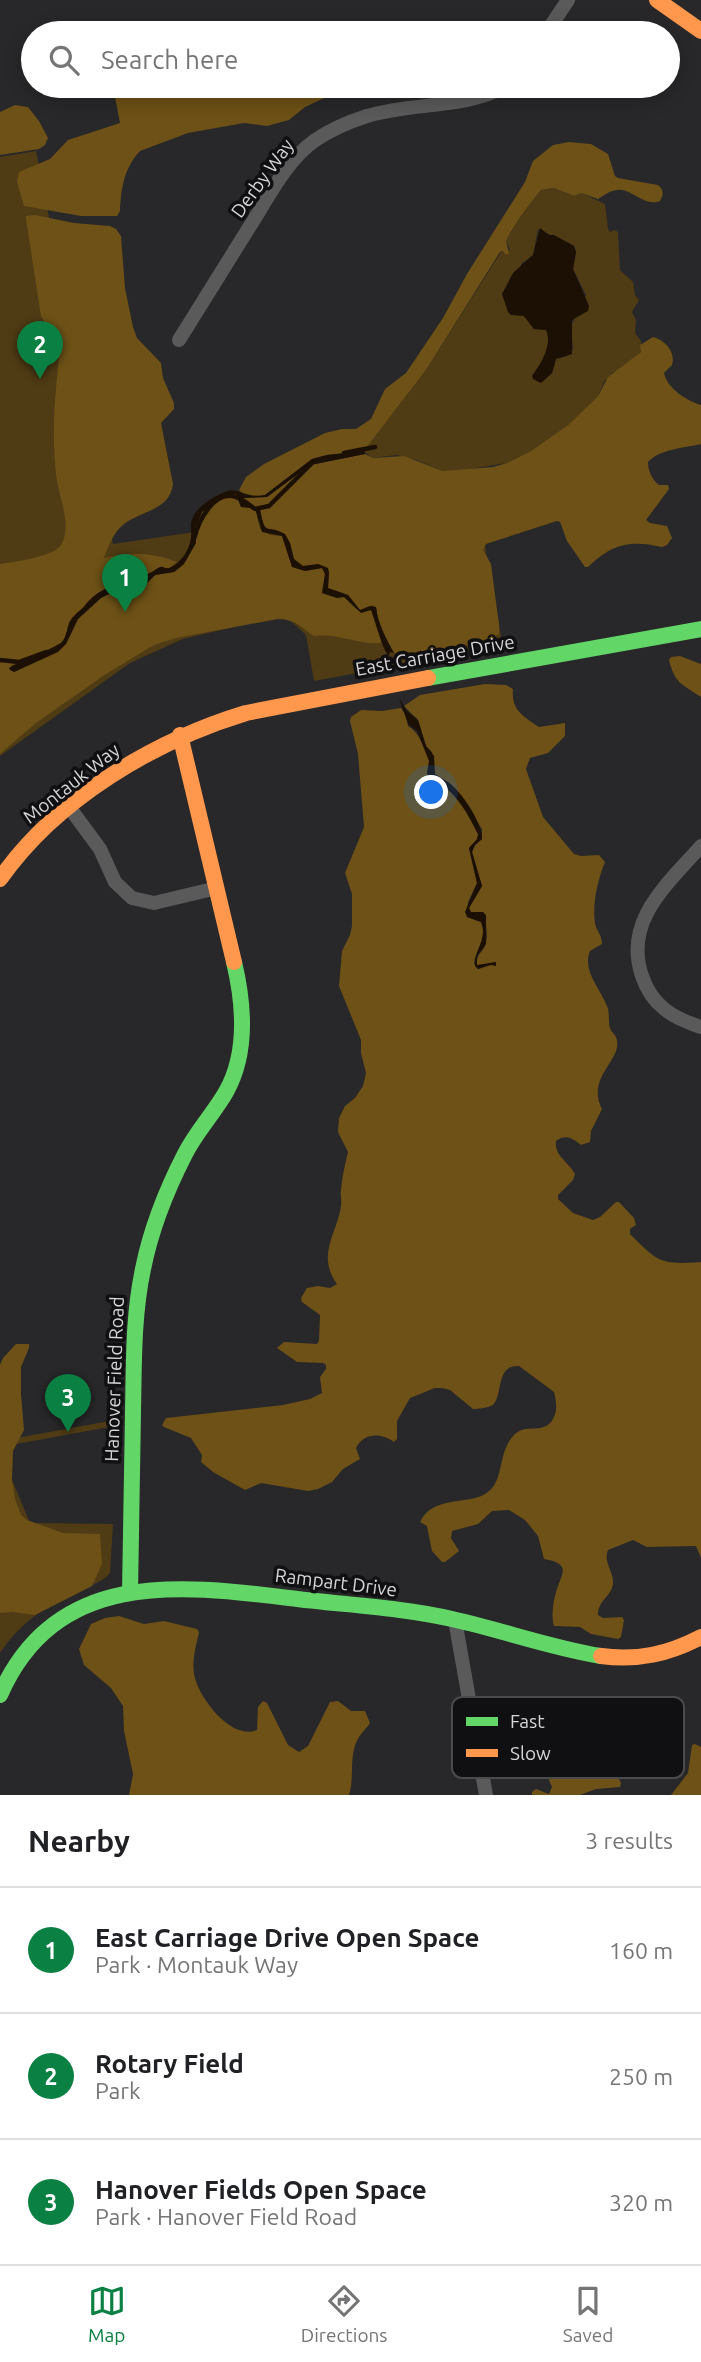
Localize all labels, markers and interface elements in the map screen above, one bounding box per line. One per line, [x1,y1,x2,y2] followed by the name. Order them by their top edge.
[21,21,680,98] search box
[45,41,83,79] icon: search
[101,45,238,74] text: Search here
[226,134,298,222] street label: Derby Way
[17,321,63,379] pin: 2
[102,554,148,612] pin: 1
[354,630,516,680] street label: East Carriage Drive
[18,738,124,828] street label: Montauk Way
[414,775,448,809] your location
[100,1296,128,1462] street label: Hanover Field Road
[45,1374,91,1432] pin: 3
[274,1564,398,1600] street label: Rampart Drive
[452,1697,684,1778] legend
[510,1710,545,1732] text: Fast
[510,1742,551,1764] text: Slow
[28,1824,130,1858] text: Nearby
[585,1828,673,1853] text: 3 results
[95,1923,479,1952] text: East Carriage Drive Open Space
[45,1938,57,1963] text: 1
[609,1938,673,1963] text: 160 m
[95,1952,298,1977] text: Park · Montauk Way
[95,2049,244,2078] text: Rotary Field
[45,2064,57,2089] text: 2
[609,2064,673,2089] text: 250 m
[95,2078,141,2103] text: Park
[95,2175,427,2204] text: Hanover Fields Open Space
[45,2190,57,2215] text: 3
[609,2190,673,2215] text: 320 m
[95,2204,357,2229] text: Park · Hanover Field Road
[88,2282,126,2346] tab: Map
[301,2282,388,2346] tab: Directions
[563,2282,613,2346] tab: Saved

